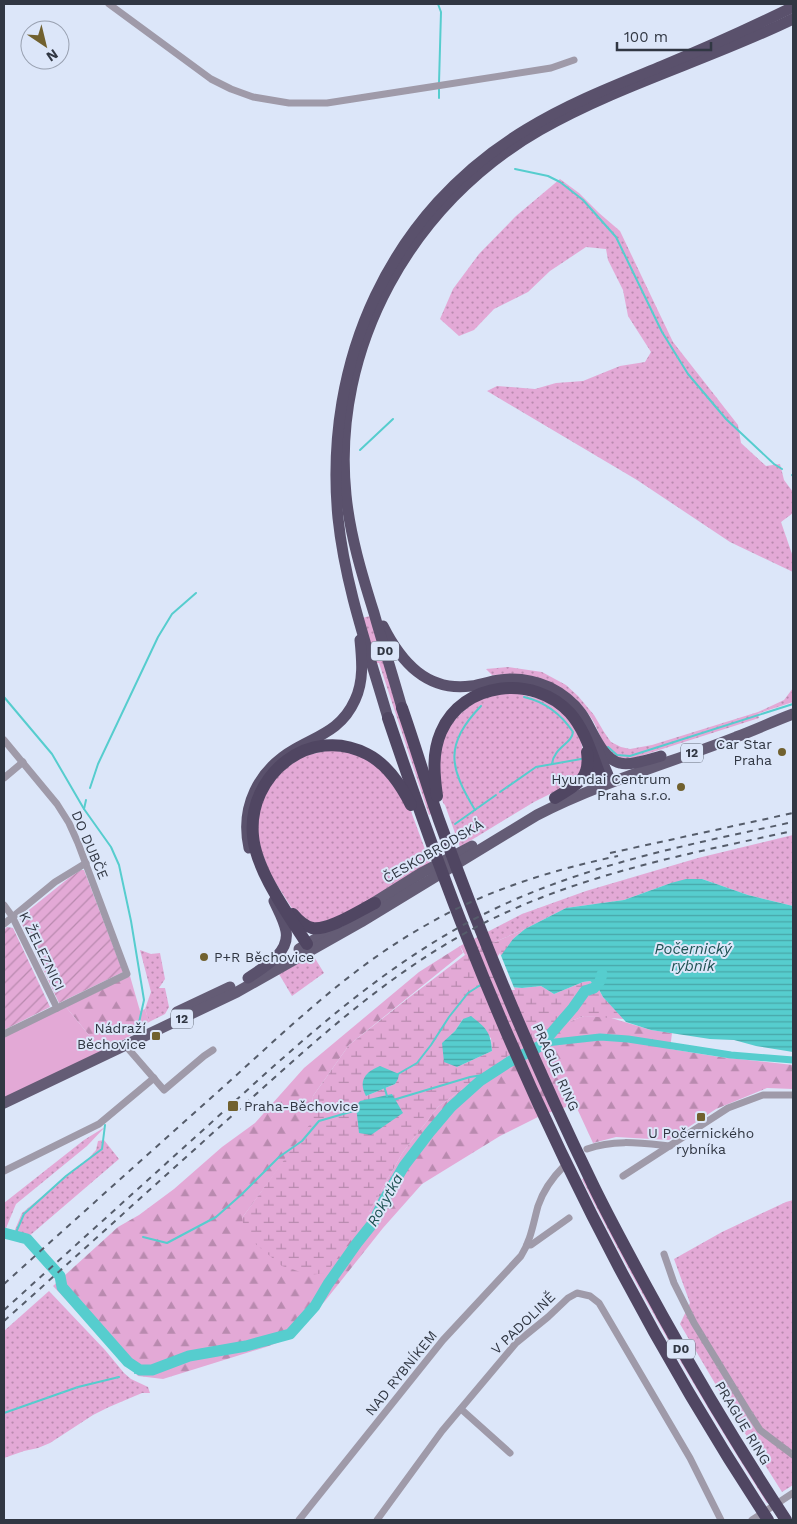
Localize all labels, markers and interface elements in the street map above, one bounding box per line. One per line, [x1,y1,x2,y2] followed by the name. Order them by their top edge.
[20,20,70,70] north arrow
[617,20,711,52] scale bar
[624,28,668,46] text: 100 m
[44,46,61,65] text: N
[371,641,399,660] road number: D0
[716,736,772,768] place label: Car Star Praha
[681,744,703,762] road number: 12
[776,746,788,758] marker: Car Star Praha
[551,771,671,803] place label: Hyundai Centrum Praha s.r.o.
[675,781,687,793] marker: Hyundai Centrum Praha s.r.o.
[68,808,112,882] street label: DO DUBČE
[380,816,486,886] street label: ČESKOBRODSKÁ
[16,909,68,993] street label: K ŽELEZNICI
[654,940,733,975] water label: Počernický rybník
[214,949,314,965] place label: P+R Běchovice
[198,951,210,963] marker: P+R Běchovice
[171,1010,193,1028] road number: 12
[77,1020,146,1052] place label: Nádraží Běchovice
[529,1021,583,1113] street label: PRAGUE RING
[150,1030,162,1042] marker: Nádraží Běchovice
[244,1098,359,1114] place label: Praha-Běchovice
[226,1099,240,1113] marker: Praha-Běchovice
[695,1111,707,1123] marker: U Počernického rybníka
[648,1125,754,1157] place label: U Počernického rybníka
[363,1171,407,1229] water label: Rokytka
[488,1288,558,1358] street label: V PADOLINĚ
[362,1327,440,1419] street label: NAD RYBNÍKEM
[667,1340,695,1358] road number: D0
[712,1378,774,1468] street label: PRAGUE RING

